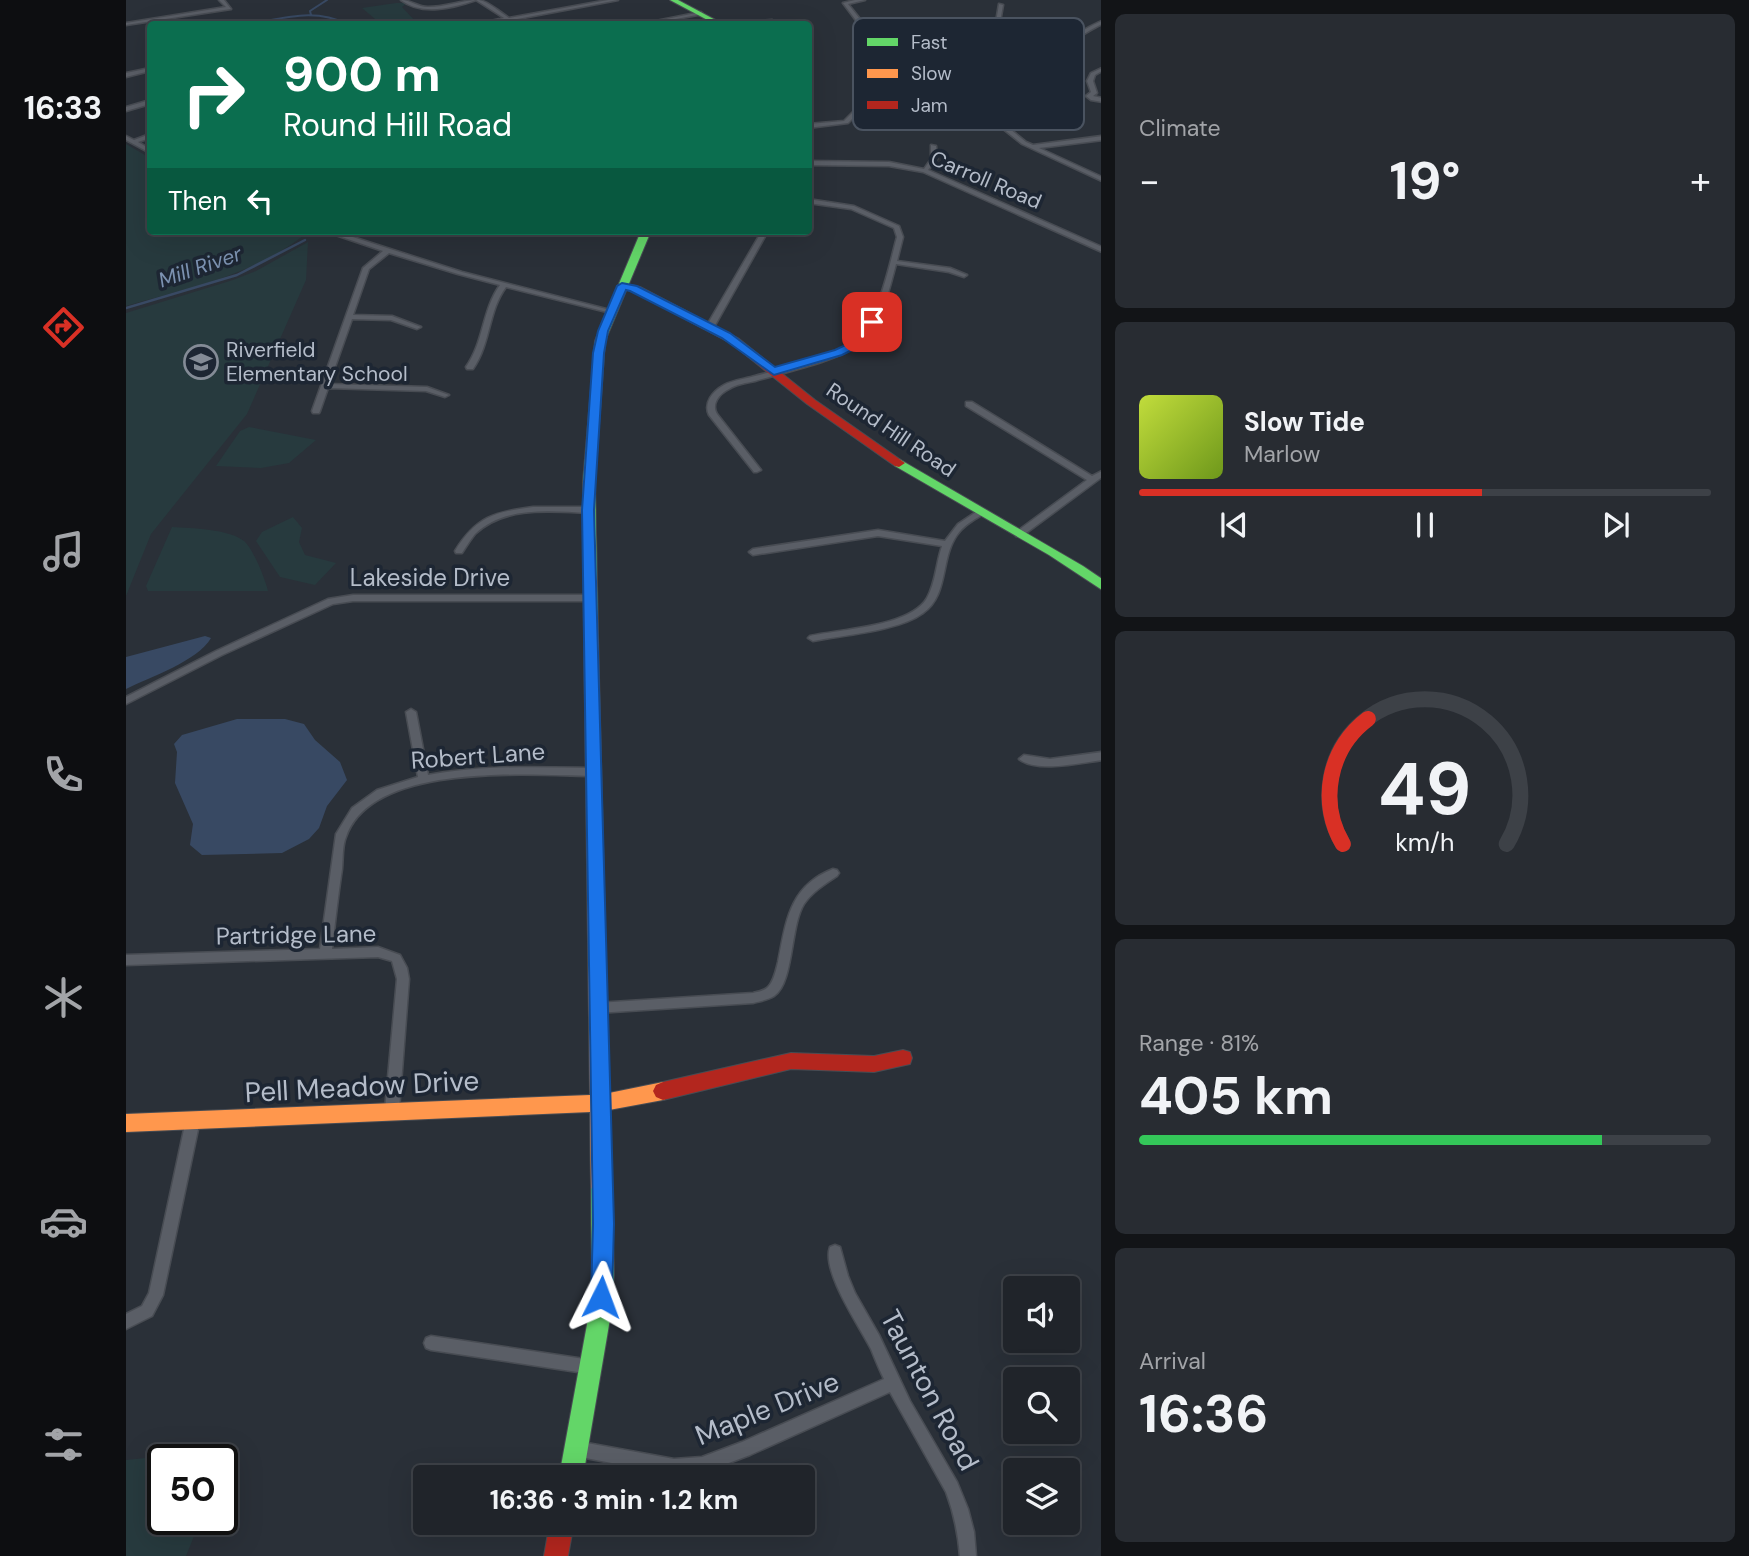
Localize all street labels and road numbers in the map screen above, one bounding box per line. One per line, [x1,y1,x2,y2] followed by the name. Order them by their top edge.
[926,144,1046,216] street label: Carroll Road
[821,376,961,484] street label: Round Hill Road
[350,562,510,593] street label: Lakeside Drive
[410,735,546,776] street label: Robert Lane
[216,918,376,951] street label: Partridge Lane
[244,1062,480,1111] street label: Pell Meadow Drive
[872,1303,987,1477] street label: Taunton Road
[690,1363,845,1454] street label: Maple Drive

